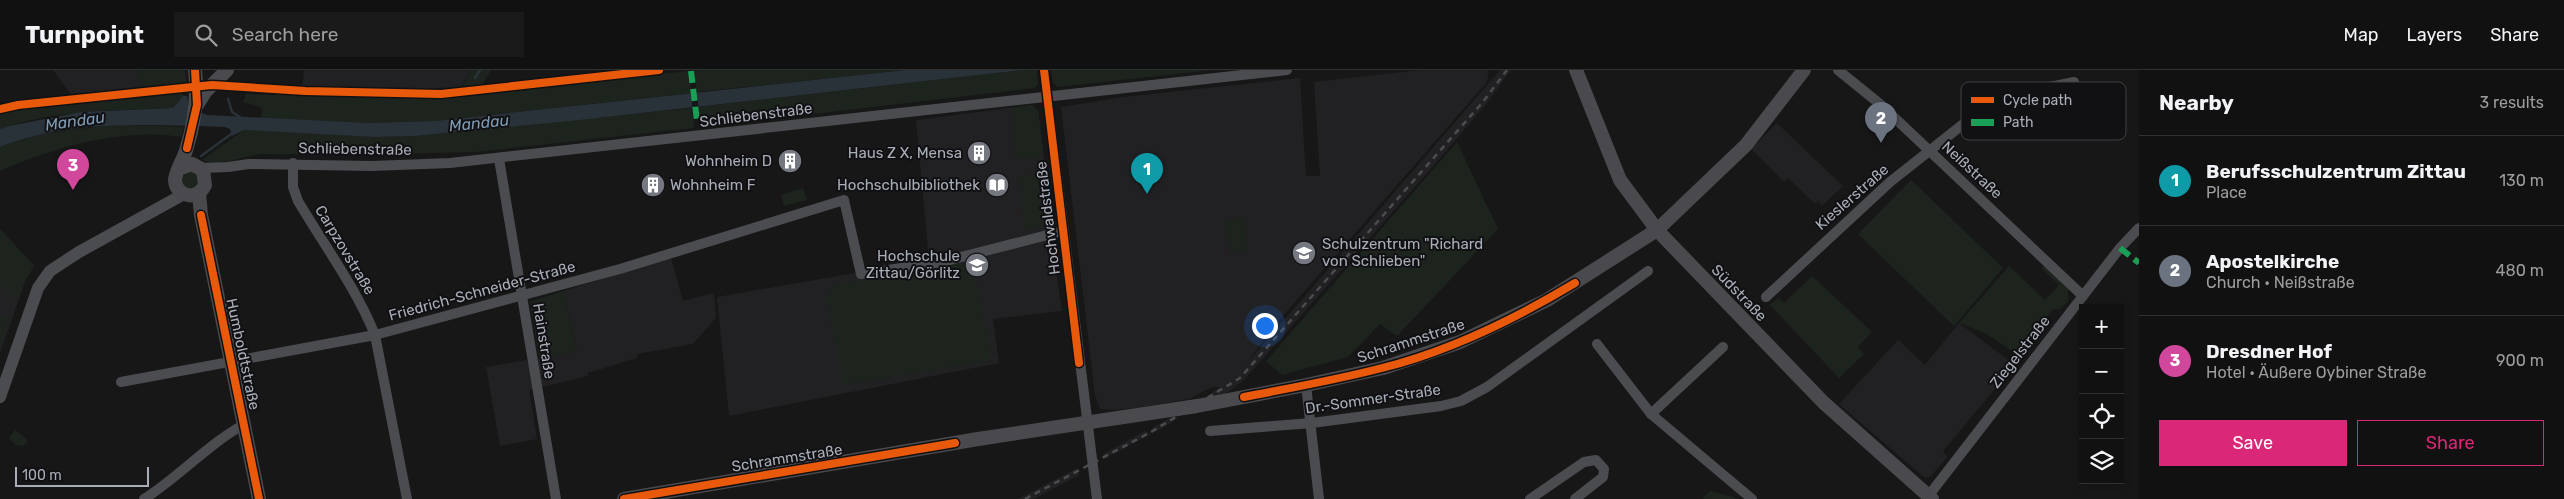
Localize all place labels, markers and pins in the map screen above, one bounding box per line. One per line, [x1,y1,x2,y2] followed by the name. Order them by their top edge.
[1865,102,1897,143] pin: 2
[966,140,992,166] building icon: Haus Z X, Mensa
[848,144,962,162] place label: Haus Z X, Mensa
[777,148,803,174] building icon: Wohnheim D
[57,149,89,190] pin: 3
[685,152,772,170] place label: Wohnheim D
[1131,153,1163,194] pin: 1
[640,172,666,198] building icon: Wohnheim F
[984,172,1010,198] library icon: Hochschulbibliothek
[670,176,756,194] place label: Wohnheim F
[837,176,980,194] place label: Hochschulbibliothek
[1322,235,1483,270] place label: Schulzentrum "Richard von Schlieben"
[1291,240,1317,266] school or university icon: Schulzentrum "Richard von Schlieben"
[866,247,960,282] place label: Hochschule Zittau/Görlitz
[964,252,990,278] school or university icon: Hochschule Zittau/Görlitz

